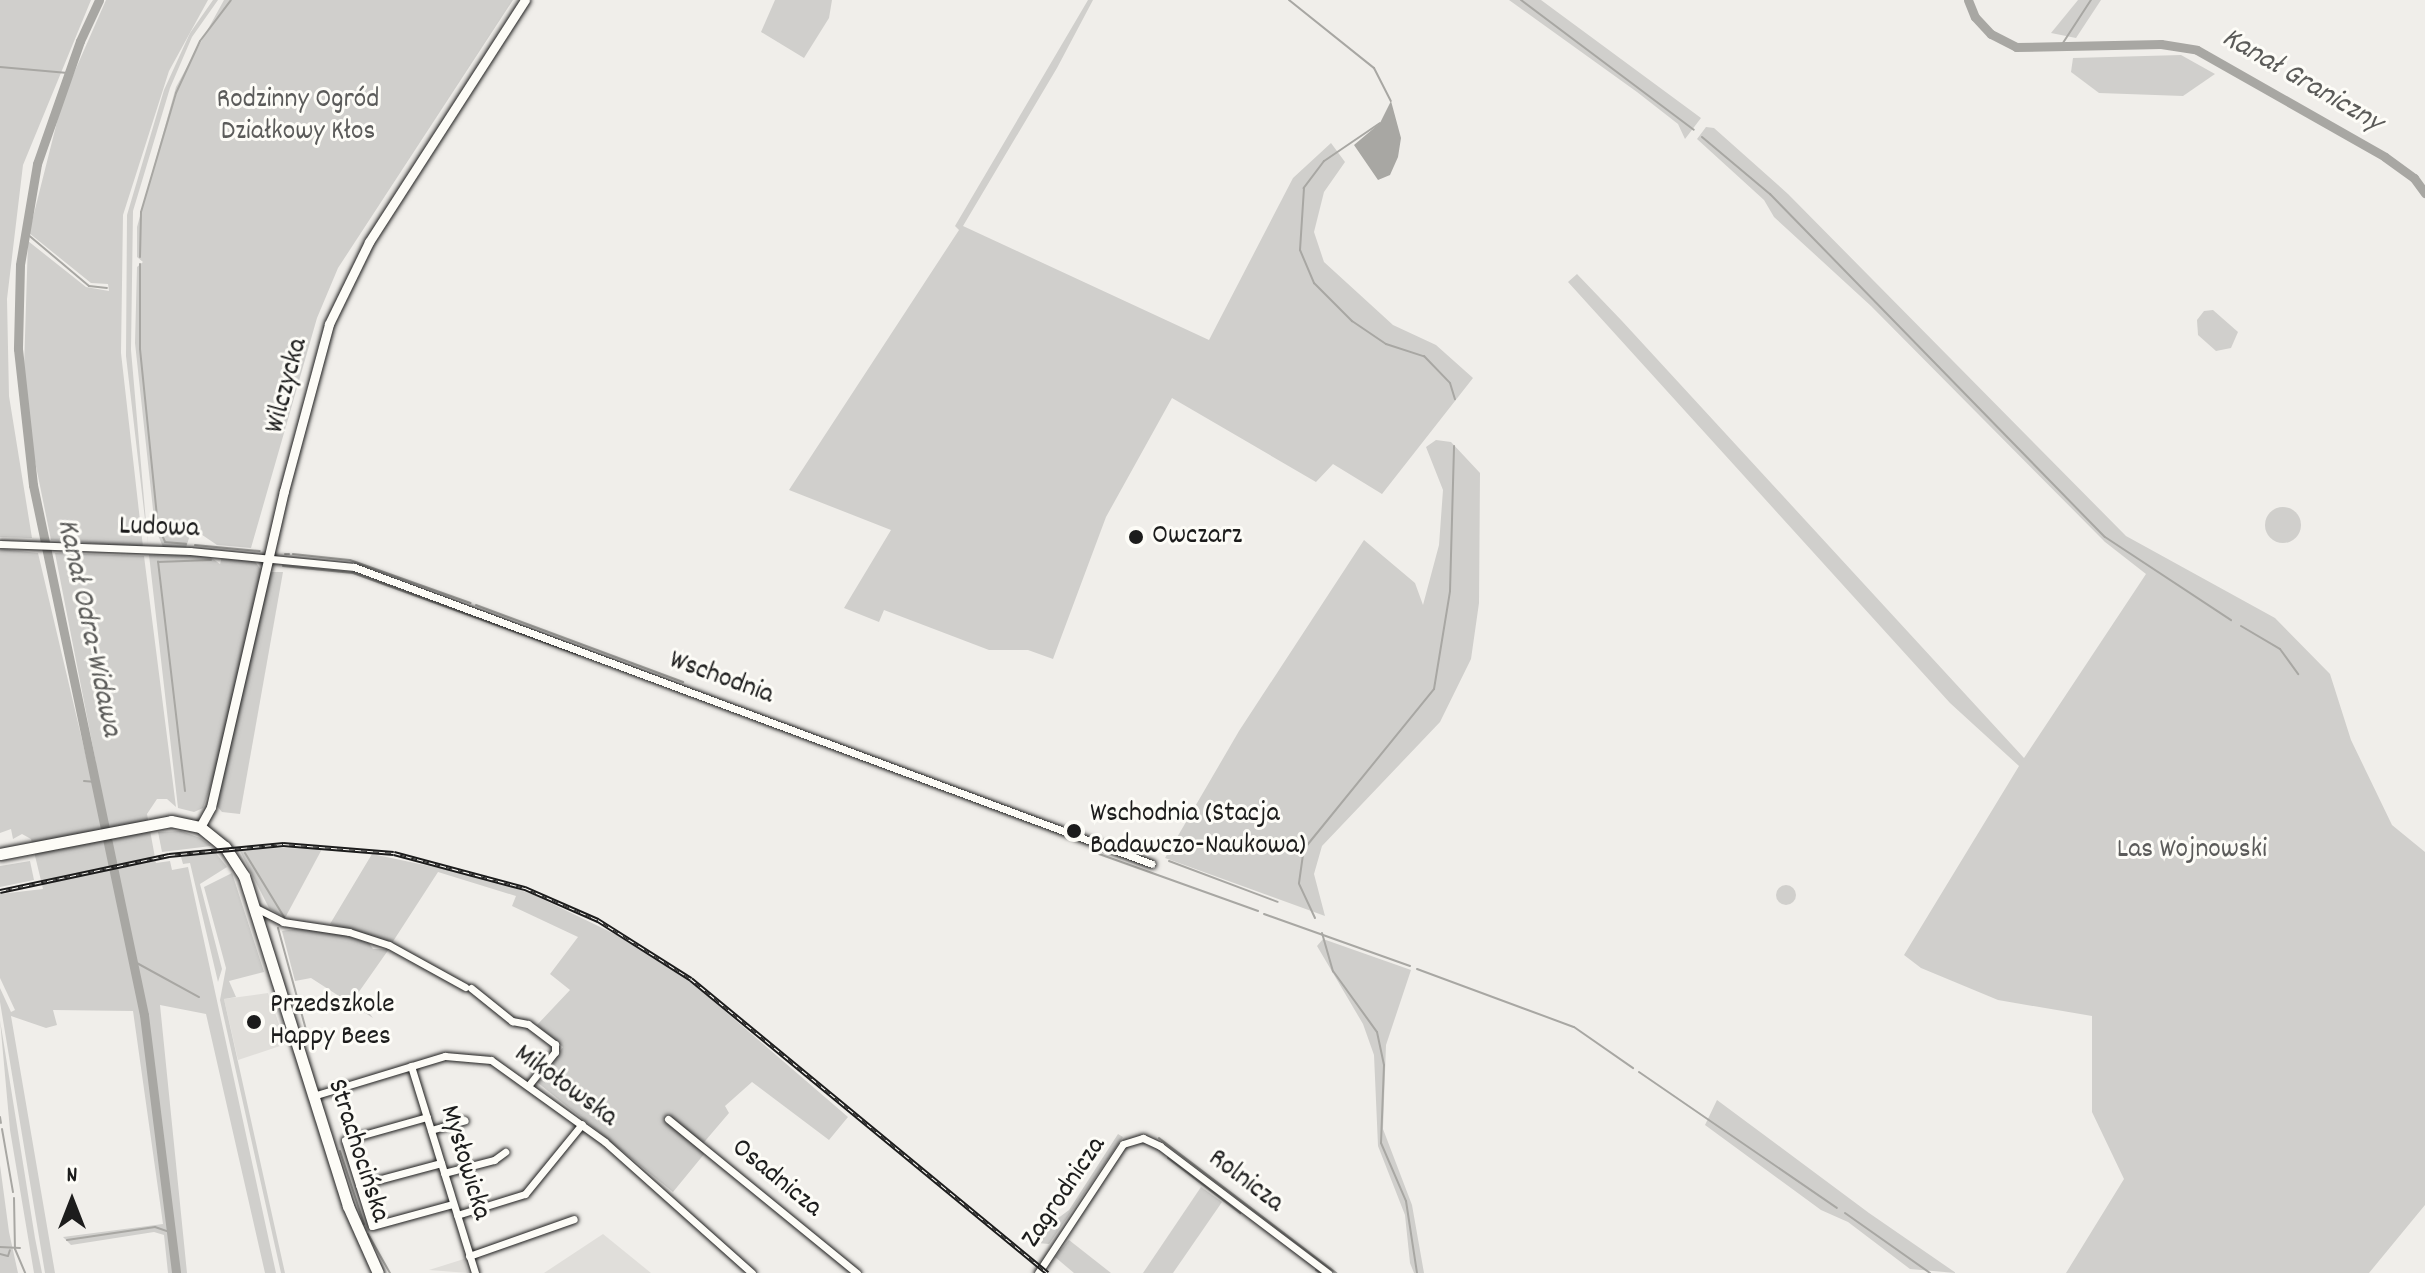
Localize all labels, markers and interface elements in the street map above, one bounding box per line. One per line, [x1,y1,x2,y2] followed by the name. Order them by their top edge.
[2214,22,2388,142] water label: Kanał Graniczny
[217,84,379,150] park label: Rodzinny Ogród Działkowy Kłos
[259,335,317,437] street label: Wilczycka
[118,511,200,547] street label: Ludowa
[46,516,128,740] water label: Kanał Odra-Widawa
[1152,520,1242,554] place label: Owczarz
[1127,528,1145,546] marker: Owczarz
[664,645,778,713] street label: Wschodnia
[1090,798,1306,864] place label: Wschodnia (Stacja Badawczo-Naukowa)
[1065,822,1083,840] marker: Wschodnia (Stacja Badawczo-Naukowa)
[2117,834,2267,868] park label: Las Wojnowski
[270,989,395,1055] place label: Przedszkole Happy Bees
[245,1013,263,1031] marker: Przedszkole Happy Bees
[507,1038,623,1136] street label: Mikołowska
[318,1075,396,1227] street label: Strachocińska
[431,1102,497,1224] street label: Mysłowicka
[1016,1131,1114,1255] street label: Zagrodnicza
[724,1132,828,1226] street label: Osadnicza
[1201,1143,1289,1221] street label: Rolnicza
[32,1161,112,1241] north arrow
[67,1161,77,1192] text: N

